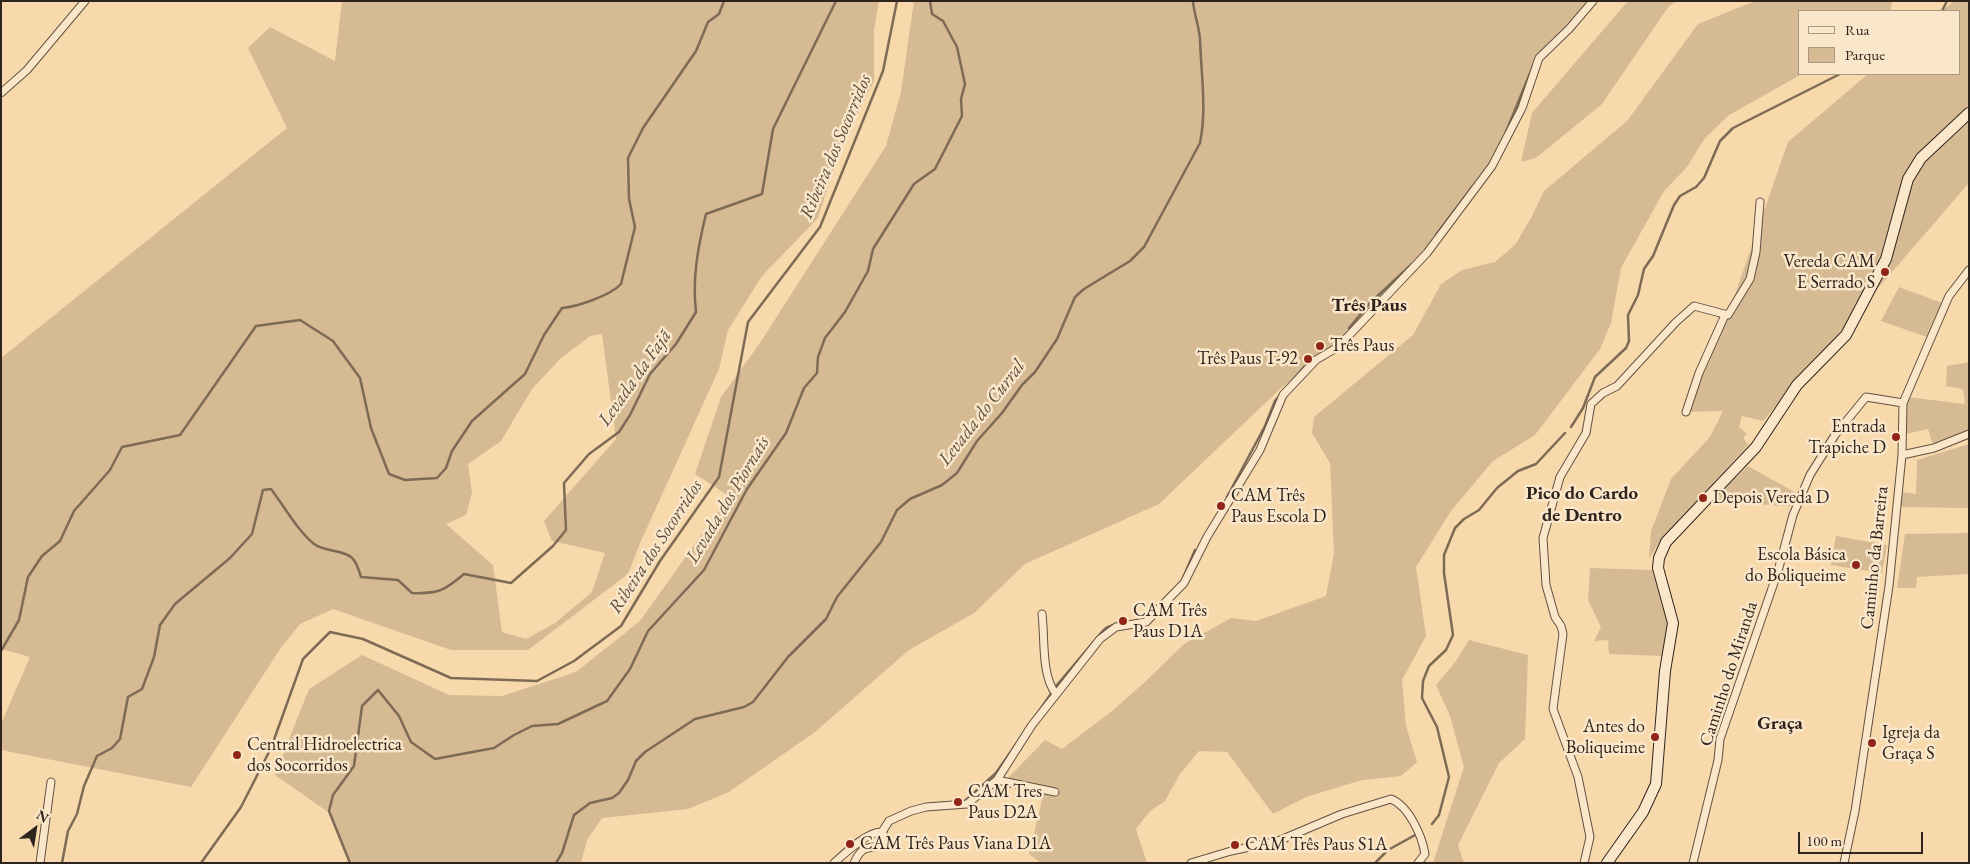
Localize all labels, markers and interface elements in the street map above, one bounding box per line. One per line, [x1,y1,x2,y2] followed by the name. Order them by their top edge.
[1798,10,1960,75] legend
[1845,20,1870,39] text: Rua
[1845,45,1885,64] text: Parque
[795,71,877,223] water label: Ribeira dos Socorridos
[1783,251,1875,294] place label: Vereda CAM E Serrado S
[1879,266,1891,278] marker: Vereda CAM E Serrado S
[1331,295,1407,317] district label: Três Paus
[593,325,677,431] water label: Levada da Fajã
[1330,335,1394,357] place label: Três Paus
[1314,340,1326,352] marker: Três Paus
[1197,348,1298,370] place label: Três Paus T-92
[1302,353,1314,365] marker: Três Paus T-92
[934,356,1030,470] water label: Levada do Curral
[1808,416,1886,458] place label: Entrada Trapiche D
[1890,431,1902,443] marker: Entrada Trapiche D
[681,432,775,568] water label: Levada dos Piornais
[604,476,708,618] water label: Ribeira dos Socorridos
[1526,483,1638,527] district label: Pico do Cardo de Dentro
[1231,485,1326,528] place label: CAM Três Paus Escola D
[1857,485,1893,631] street label: Caminho da Barreira
[1713,487,1829,509] place label: Depois Vereda D
[1697,492,1709,504] marker: Depois Vereda D
[1215,500,1227,512] marker: CAM Três Paus Escola D
[1745,544,1846,586] place label: Escola Básica do Boliqueime
[1850,559,1862,571] marker: Escola Básica do Boliqueime
[1695,599,1763,749] street label: Caminho do Miranda
[1133,600,1207,642] place label: CAM Três Paus D1A
[1117,615,1129,627] marker: CAM Três Paus D1A
[1757,713,1803,735] district label: Graça
[1566,716,1645,759] place label: Antes do Boliqueime
[1882,722,1940,764] place label: Igreja da Graça S
[1649,731,1661,743] marker: Antes do Boliqueime
[247,734,402,776] place label: Central Hidroelectrica dos Socorridos
[1866,737,1878,749] marker: Igreja da Graça S
[231,749,243,761] marker: Central Hidroelectrica dos Socorridos
[968,781,1042,824] place label: CAM Tres Paus D2A
[952,796,964,808] marker: CAM Tres Paus D2A
[10,804,60,854] north arrow
[33,806,52,827] text: N
[1800,822,1925,854] scale bar
[1806,831,1842,850] text: 100 m
[860,833,1051,855] place label: CAM Três Paus Viana D1A
[1245,834,1387,856] place label: CAM Três Paus S1A
[844,838,856,850] marker: CAM Três Paus Viana D1A
[1229,839,1241,851] marker: CAM Três Paus S1A

